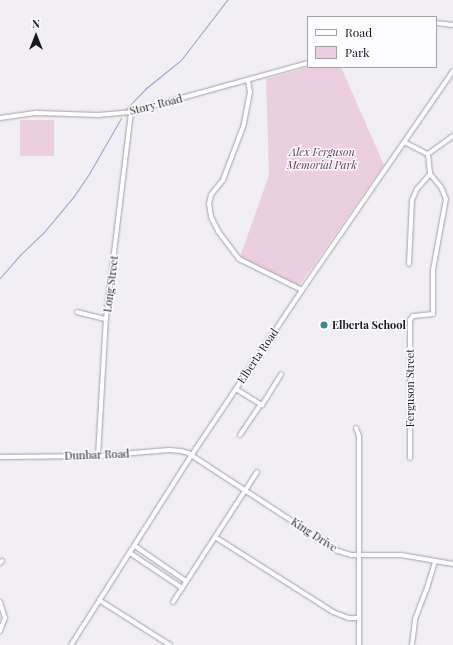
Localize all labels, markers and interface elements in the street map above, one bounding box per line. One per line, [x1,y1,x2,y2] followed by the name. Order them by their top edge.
[16,16,56,56] north arrow
[32,16,40,31] text: N
[307,16,437,68] legend
[345,24,372,40] text: Road
[345,44,370,60] text: Park
[128,92,184,118] street label: Story Road
[287,146,357,172] park label: Alex Ferguson Memorial Park
[101,255,121,313] street label: Long Street
[332,318,406,332] place label: Elberta School
[319,320,329,330] marker: Elberta School
[235,326,281,386] street label: Elberta Road
[403,349,417,427] street label: Ferguson Street
[64,447,130,463] street label: Dunbar Road
[288,515,340,555] street label: King Drive

